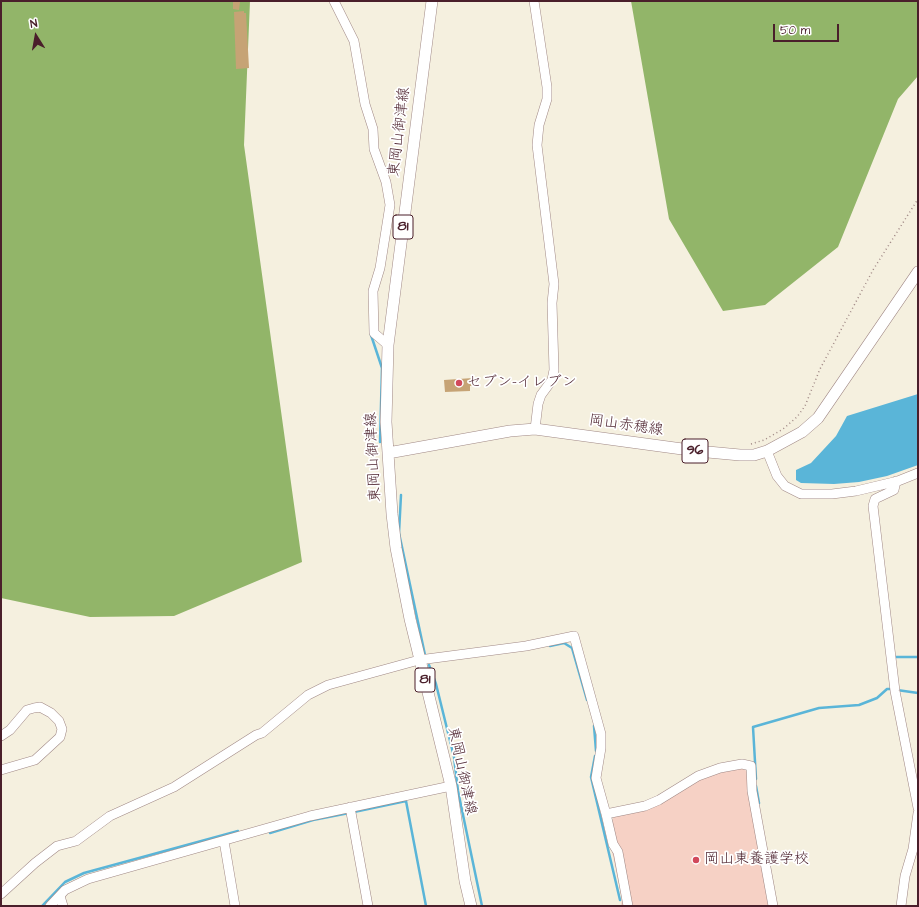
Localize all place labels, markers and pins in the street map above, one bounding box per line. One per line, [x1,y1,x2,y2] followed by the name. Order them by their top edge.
[467,374,577,392] place label: セブン-イレブン
[454,378,464,388] marker: セブン-イレブン
[704,851,809,869] place label: 岡山東養護学校
[691,855,701,865] marker: 岡山東養護学校

